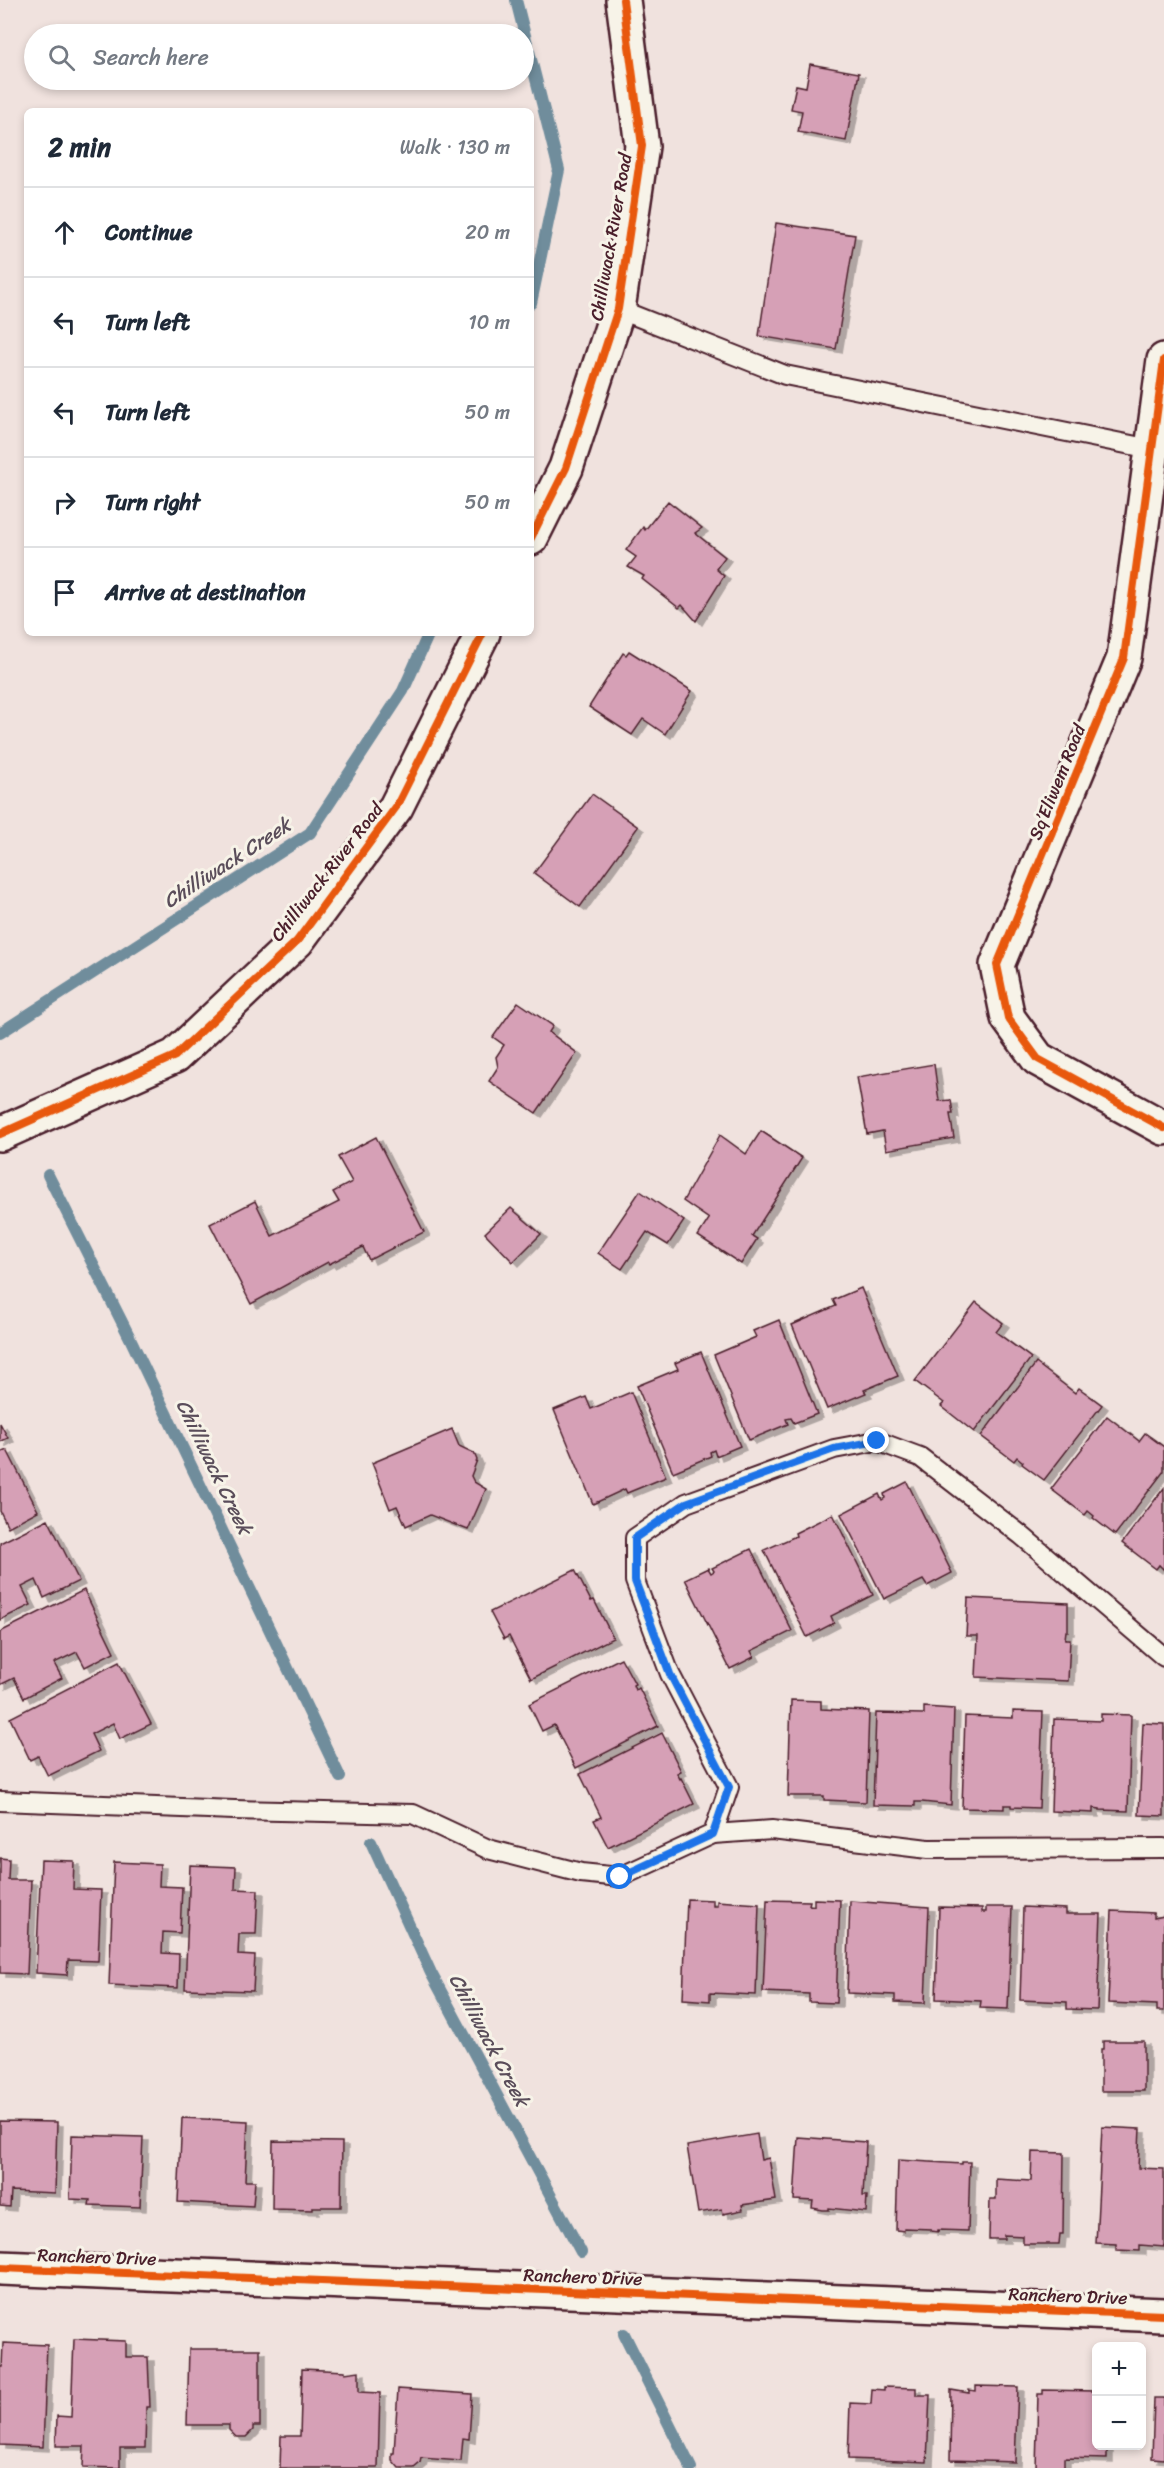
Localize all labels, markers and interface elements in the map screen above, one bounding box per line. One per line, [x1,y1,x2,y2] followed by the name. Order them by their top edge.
[24,24,534,90] search box
[93,38,209,77] text: Search here
[45,41,78,74] icon: search
[48,124,111,170] text: 2 min
[400,130,510,165] text: Walk · 130 m
[581,149,642,323] street label: Chilliwack River Road
[105,213,193,252] text: Continue
[465,215,510,250] text: 20 m
[48,216,81,249] icon: ahead
[105,303,190,342] text: Turn left
[468,305,510,340] text: 10 m
[48,306,81,339] icon: left
[105,393,190,432] text: Turn left
[465,395,510,430] text: 50 m
[48,396,81,429] icon: left
[105,483,200,522] text: Turn right
[465,485,510,520] text: 50 m
[48,486,81,519] icon: right
[105,573,306,612] text: Arrive at destination
[48,576,81,609] icon: arrive
[1019,718,1095,845] street label: Sq’Eliwem Road
[262,794,393,949] street label: Chilliwack River Road
[156,807,300,918] water label: Chilliwack Creek
[166,1393,263,1543] water label: Chilliwack Creek
[863,1427,889,1453] route end
[606,1863,632,1889] route start
[439,1967,540,2115] water label: Chilliwack Creek
[37,2239,157,2275] street label: Ranchero Drive
[523,2259,643,2295] street label: Ranchero Drive
[1008,2278,1128,2314] street label: Ranchero Drive
[1092,2342,1146,2450] map controls
[1092,2342,1146,2396] button: +
[1092,2396,1146,2450] button: −

